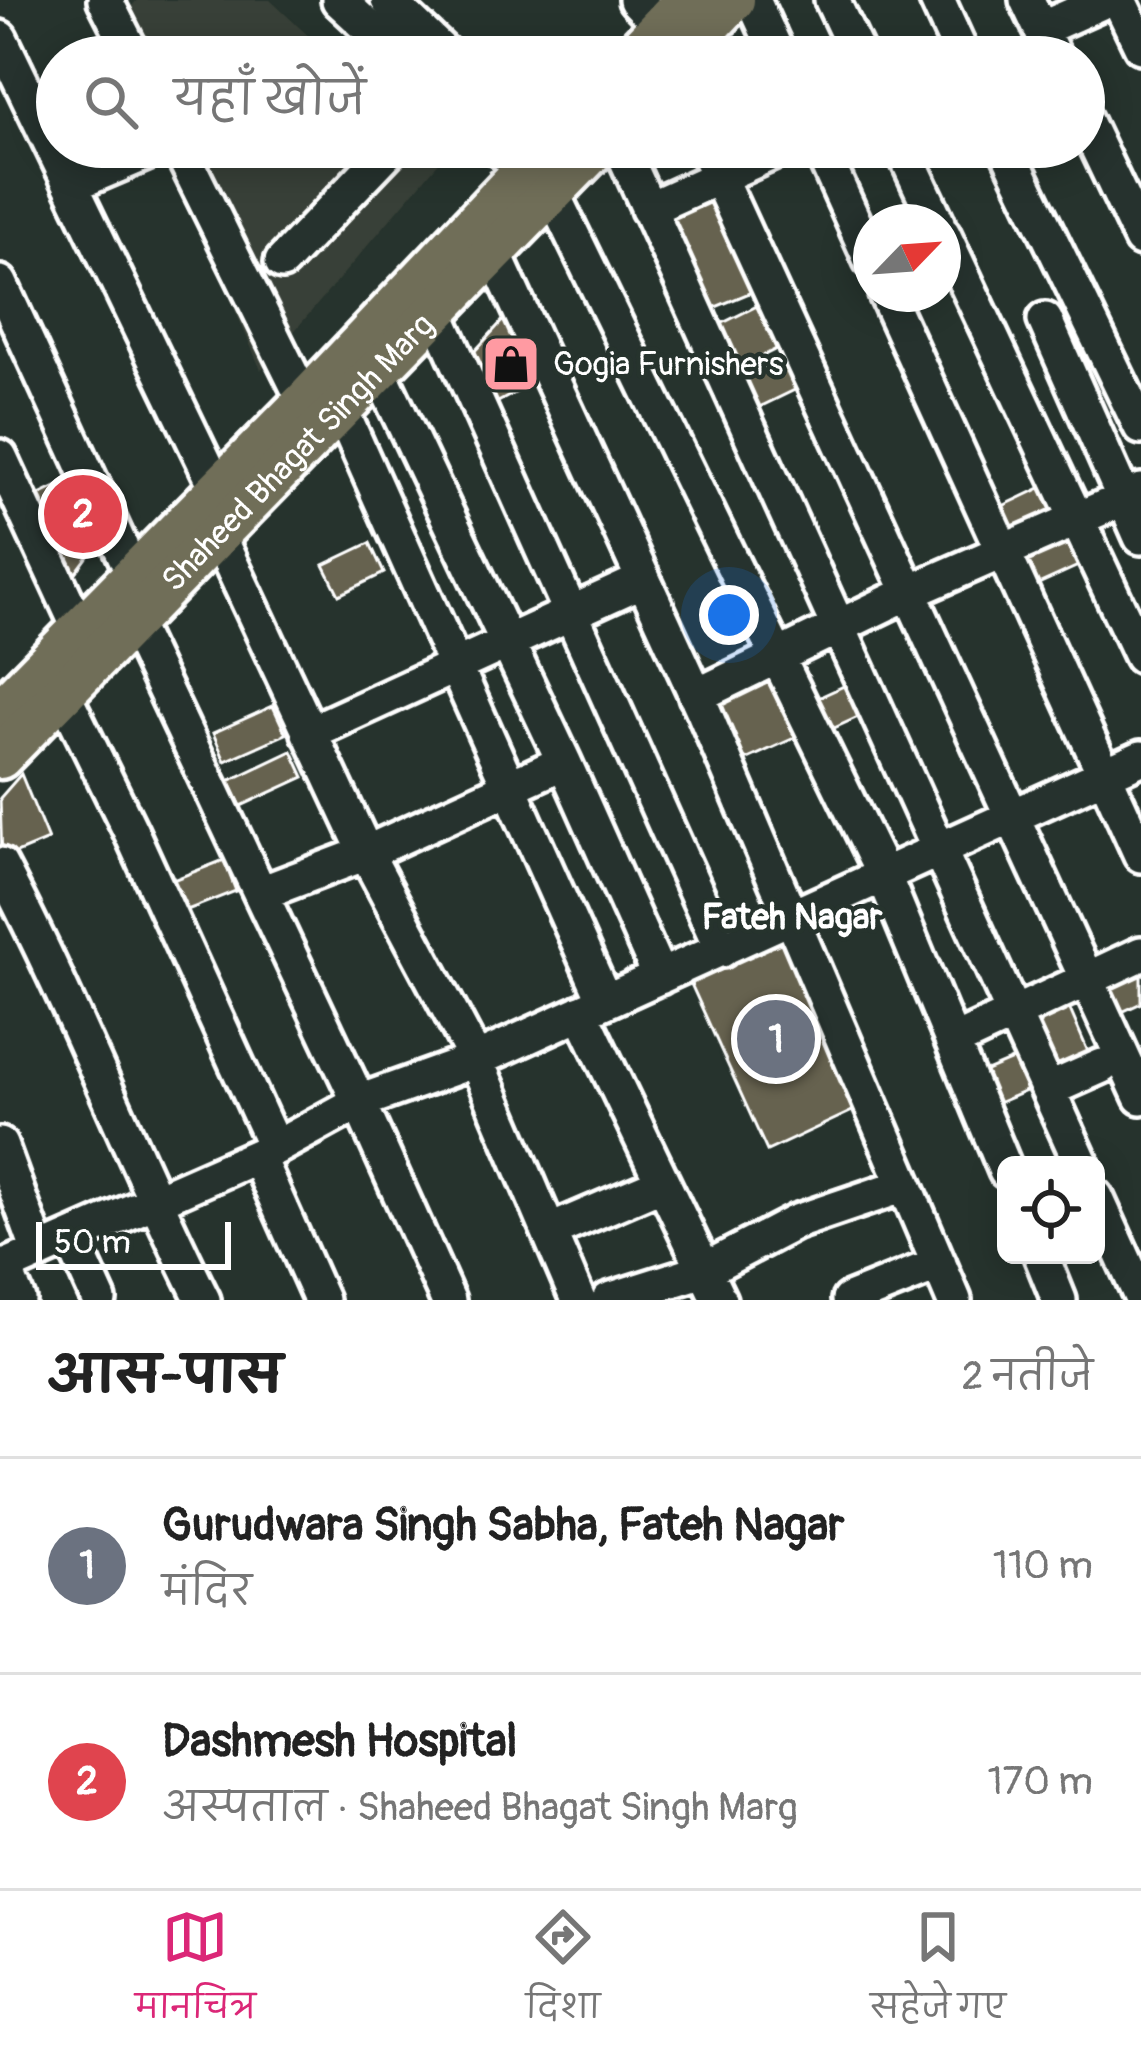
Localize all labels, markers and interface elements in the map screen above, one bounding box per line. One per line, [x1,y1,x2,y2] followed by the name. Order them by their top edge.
[36,36,1105,168] search box
[78,69,144,135] icon: search
[174,72,366,128] text: यहाँ खोजें
[853,204,961,312] north arrow
[153,305,443,600] street label: Shaheed Bhagat Singh Marg
[480,333,542,395] shop icon: Gogia Furnishers
[553,344,784,385] place label: Gogia Furnishers
[44,469,122,559] pin: 2
[699,585,759,645] your location
[702,895,884,940] district label: Fateh Nagar
[737,994,815,1084] pin: 1
[997,1156,1105,1264] map controls
[997,1156,1105,1264] button: locate
[36,1216,231,1269] scale bar
[54,1222,131,1263] text: 50 m
[48,1344,282,1408] text: आस-पास
[962,1352,1093,1401] text: 2 नतीजे
[162,1498,844,1554] text: Gurudwara Singh Sabha, Fateh Nagar
[79,1541,95,1590] text: 1
[993,1541,1093,1590] text: 110 m
[162,1567,252,1616] text: मंदिर
[162,1714,517,1770] text: Dashmesh Hospital
[76,1757,98,1806] text: 2
[987,1757,1093,1806] text: 170 m
[162,1783,798,1832] text: अस्पताल · Shaheed Bhagat Singh Marg
[135,1904,256,2043] tab: मानचित्र
[526,1904,601,2043] tab: दिशा
[870,1904,1006,2043] tab: सहेजे गए

